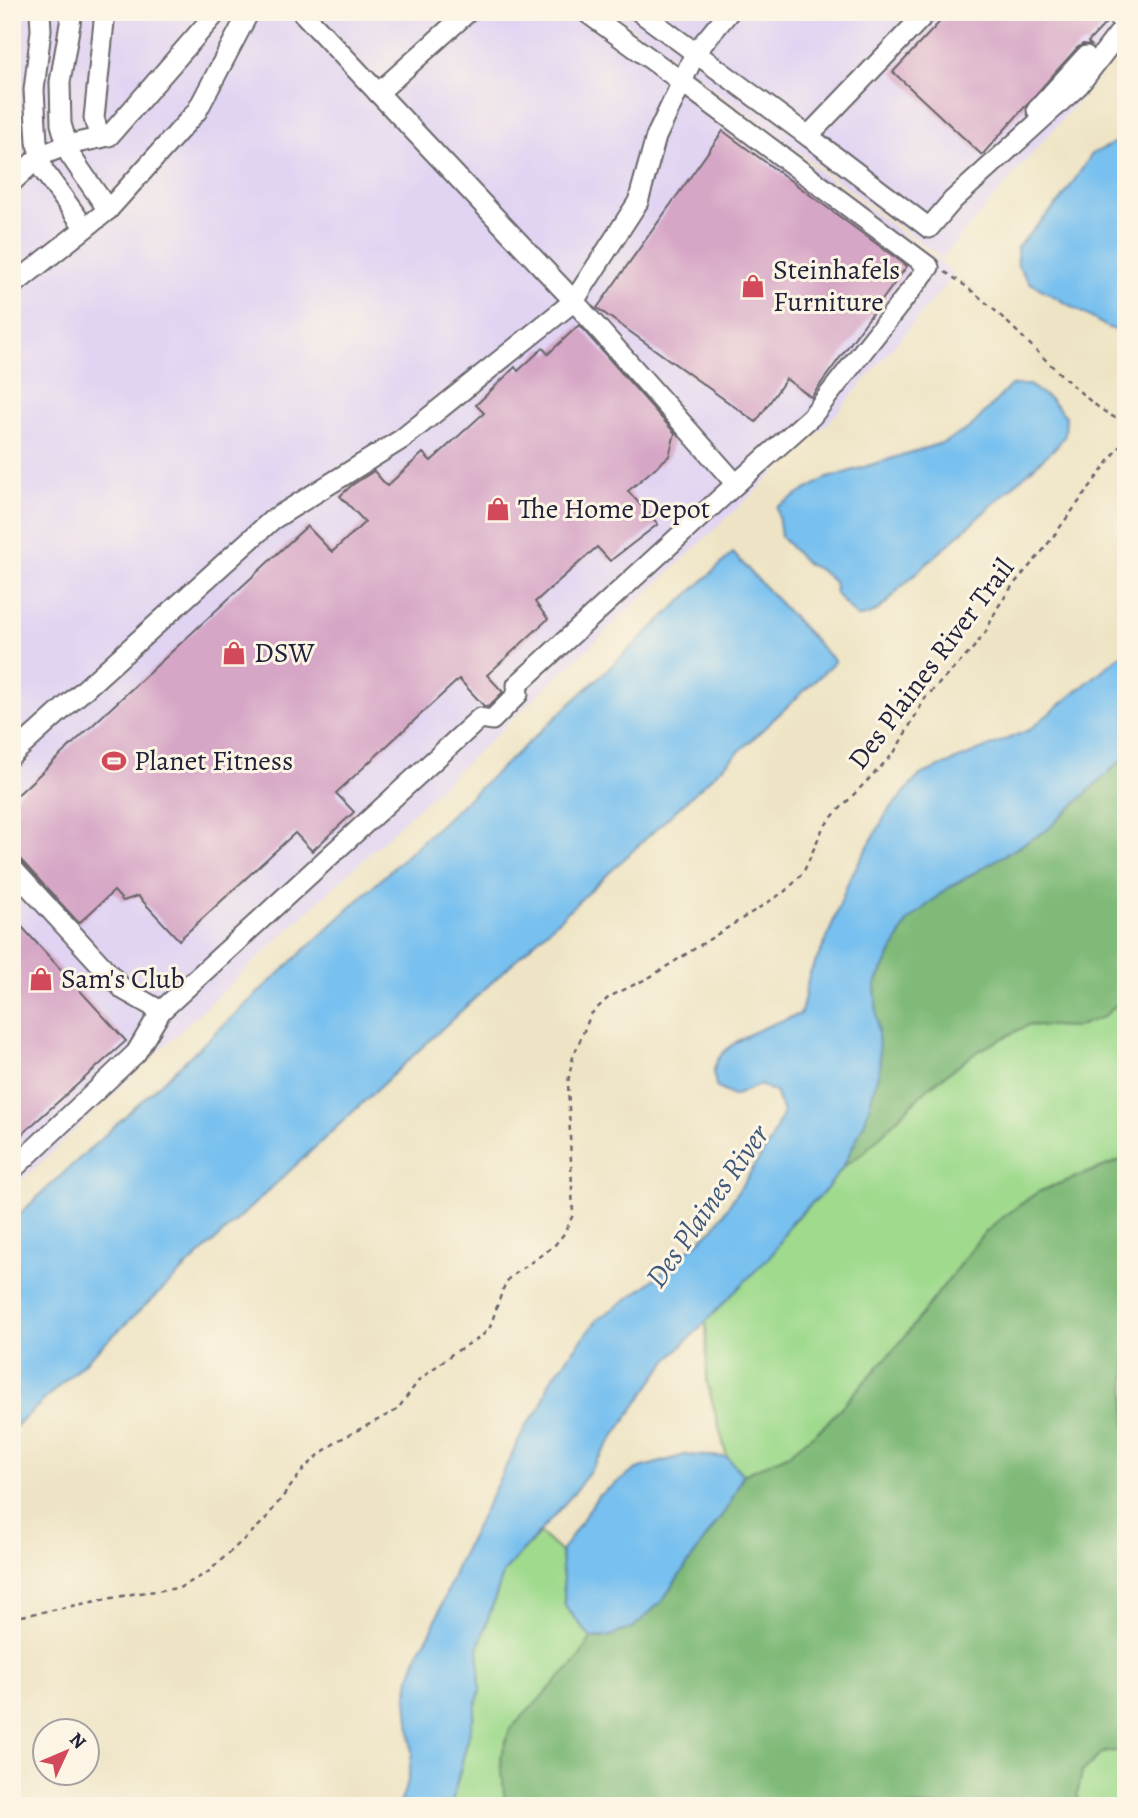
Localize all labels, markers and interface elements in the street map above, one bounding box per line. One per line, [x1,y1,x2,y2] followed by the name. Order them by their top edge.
[773,251,900,321] place label: Steinhafels Furniture
[739,272,767,300] shop icon: Steinhafels Furniture
[518,490,710,528] place label: The Home Depot
[484,495,512,523] shop icon: The Home Depot
[839,551,1023,777] street label: Des Plaines River Trail
[254,634,316,672] place label: DSW
[220,639,248,667] shop icon: DSW
[134,742,293,780] place label: Planet Fitness
[100,747,128,775] sports icon: Planet Fitness
[61,960,185,998] place label: Sam's Club
[27,965,55,993] shop icon: Sam's Club
[636,1115,779,1296] water label: Des Plaines River
[32,1716,102,1786] north arrow
[63,1727,92,1755] text: N

